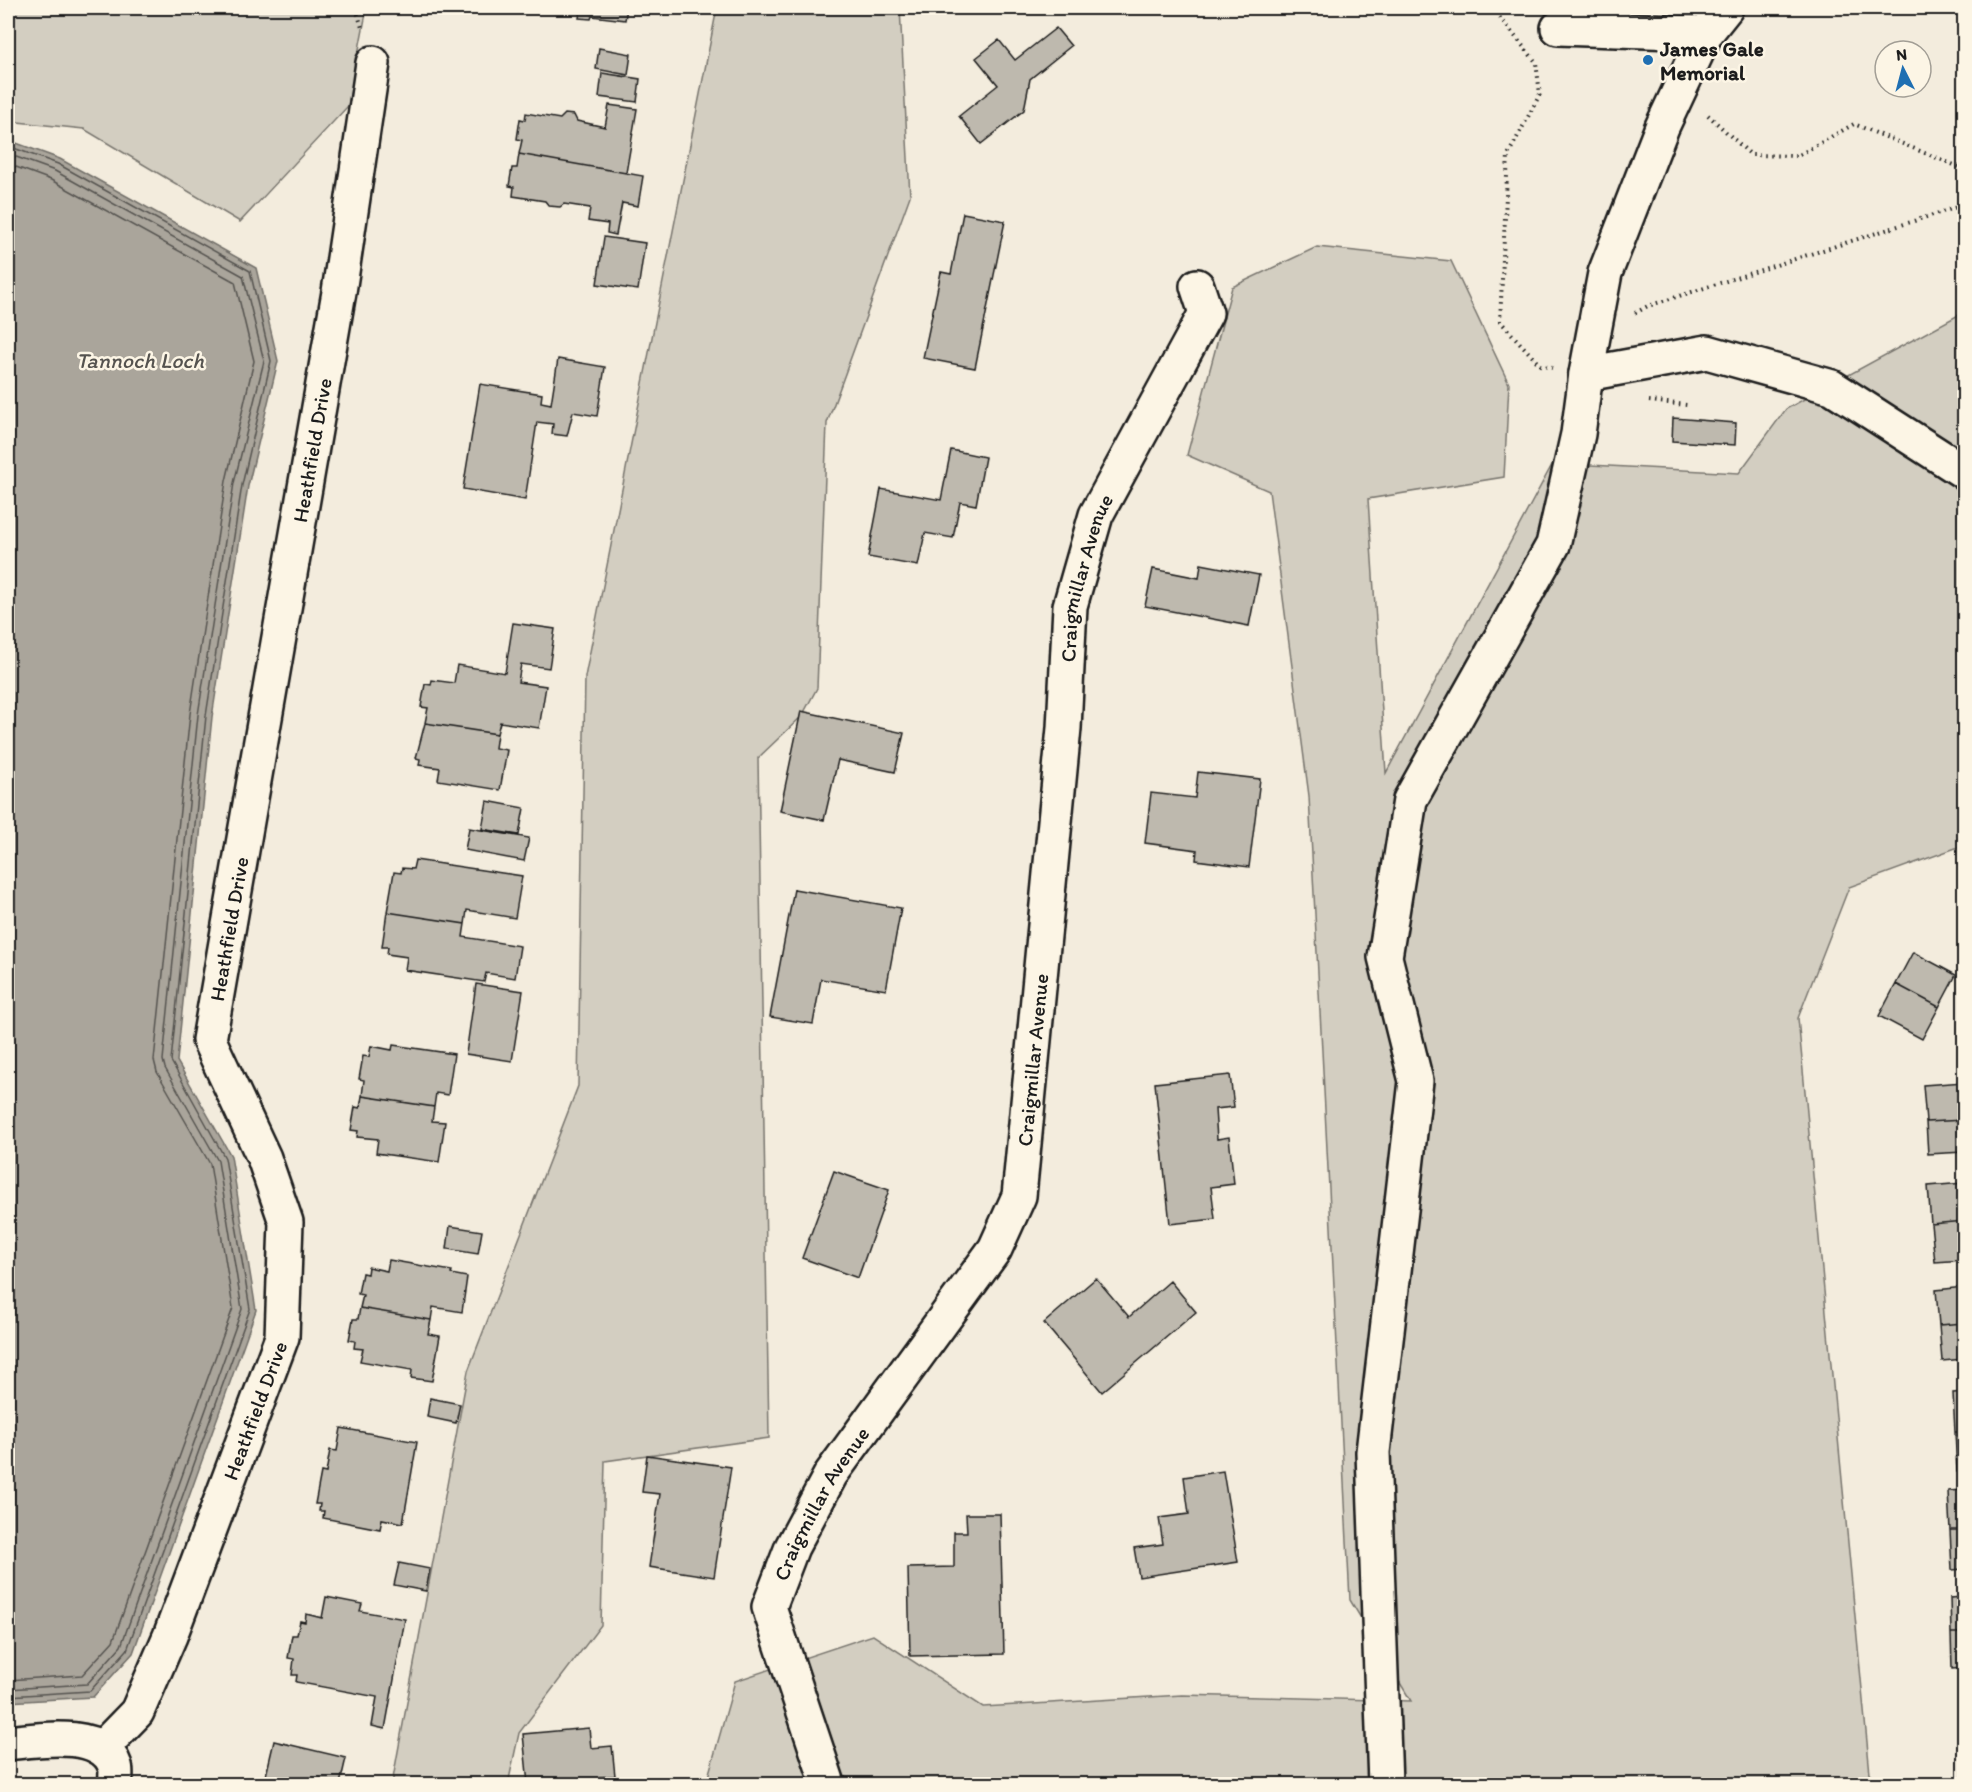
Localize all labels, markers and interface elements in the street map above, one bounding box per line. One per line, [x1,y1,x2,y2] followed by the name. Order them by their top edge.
[1659,36,1764,85] place label: James Gale Memorial
[1873,39,1933,99] north arrow
[1895,45,1908,65] text: N
[1641,53,1655,67] marker: James Gale Memorial
[76,347,204,374] water label: Tannoch Loch
[287,376,336,524] street label: Heathfield Drive
[1055,489,1118,663] street label: Craigmillar Avenue
[203,855,253,1003] street label: Heathfield Drive
[1011,972,1053,1147] street label: Craigmillar Avenue
[217,1337,292,1483] street label: Heathfield Drive
[768,1421,874,1584] street label: Craigmillar Avenue

